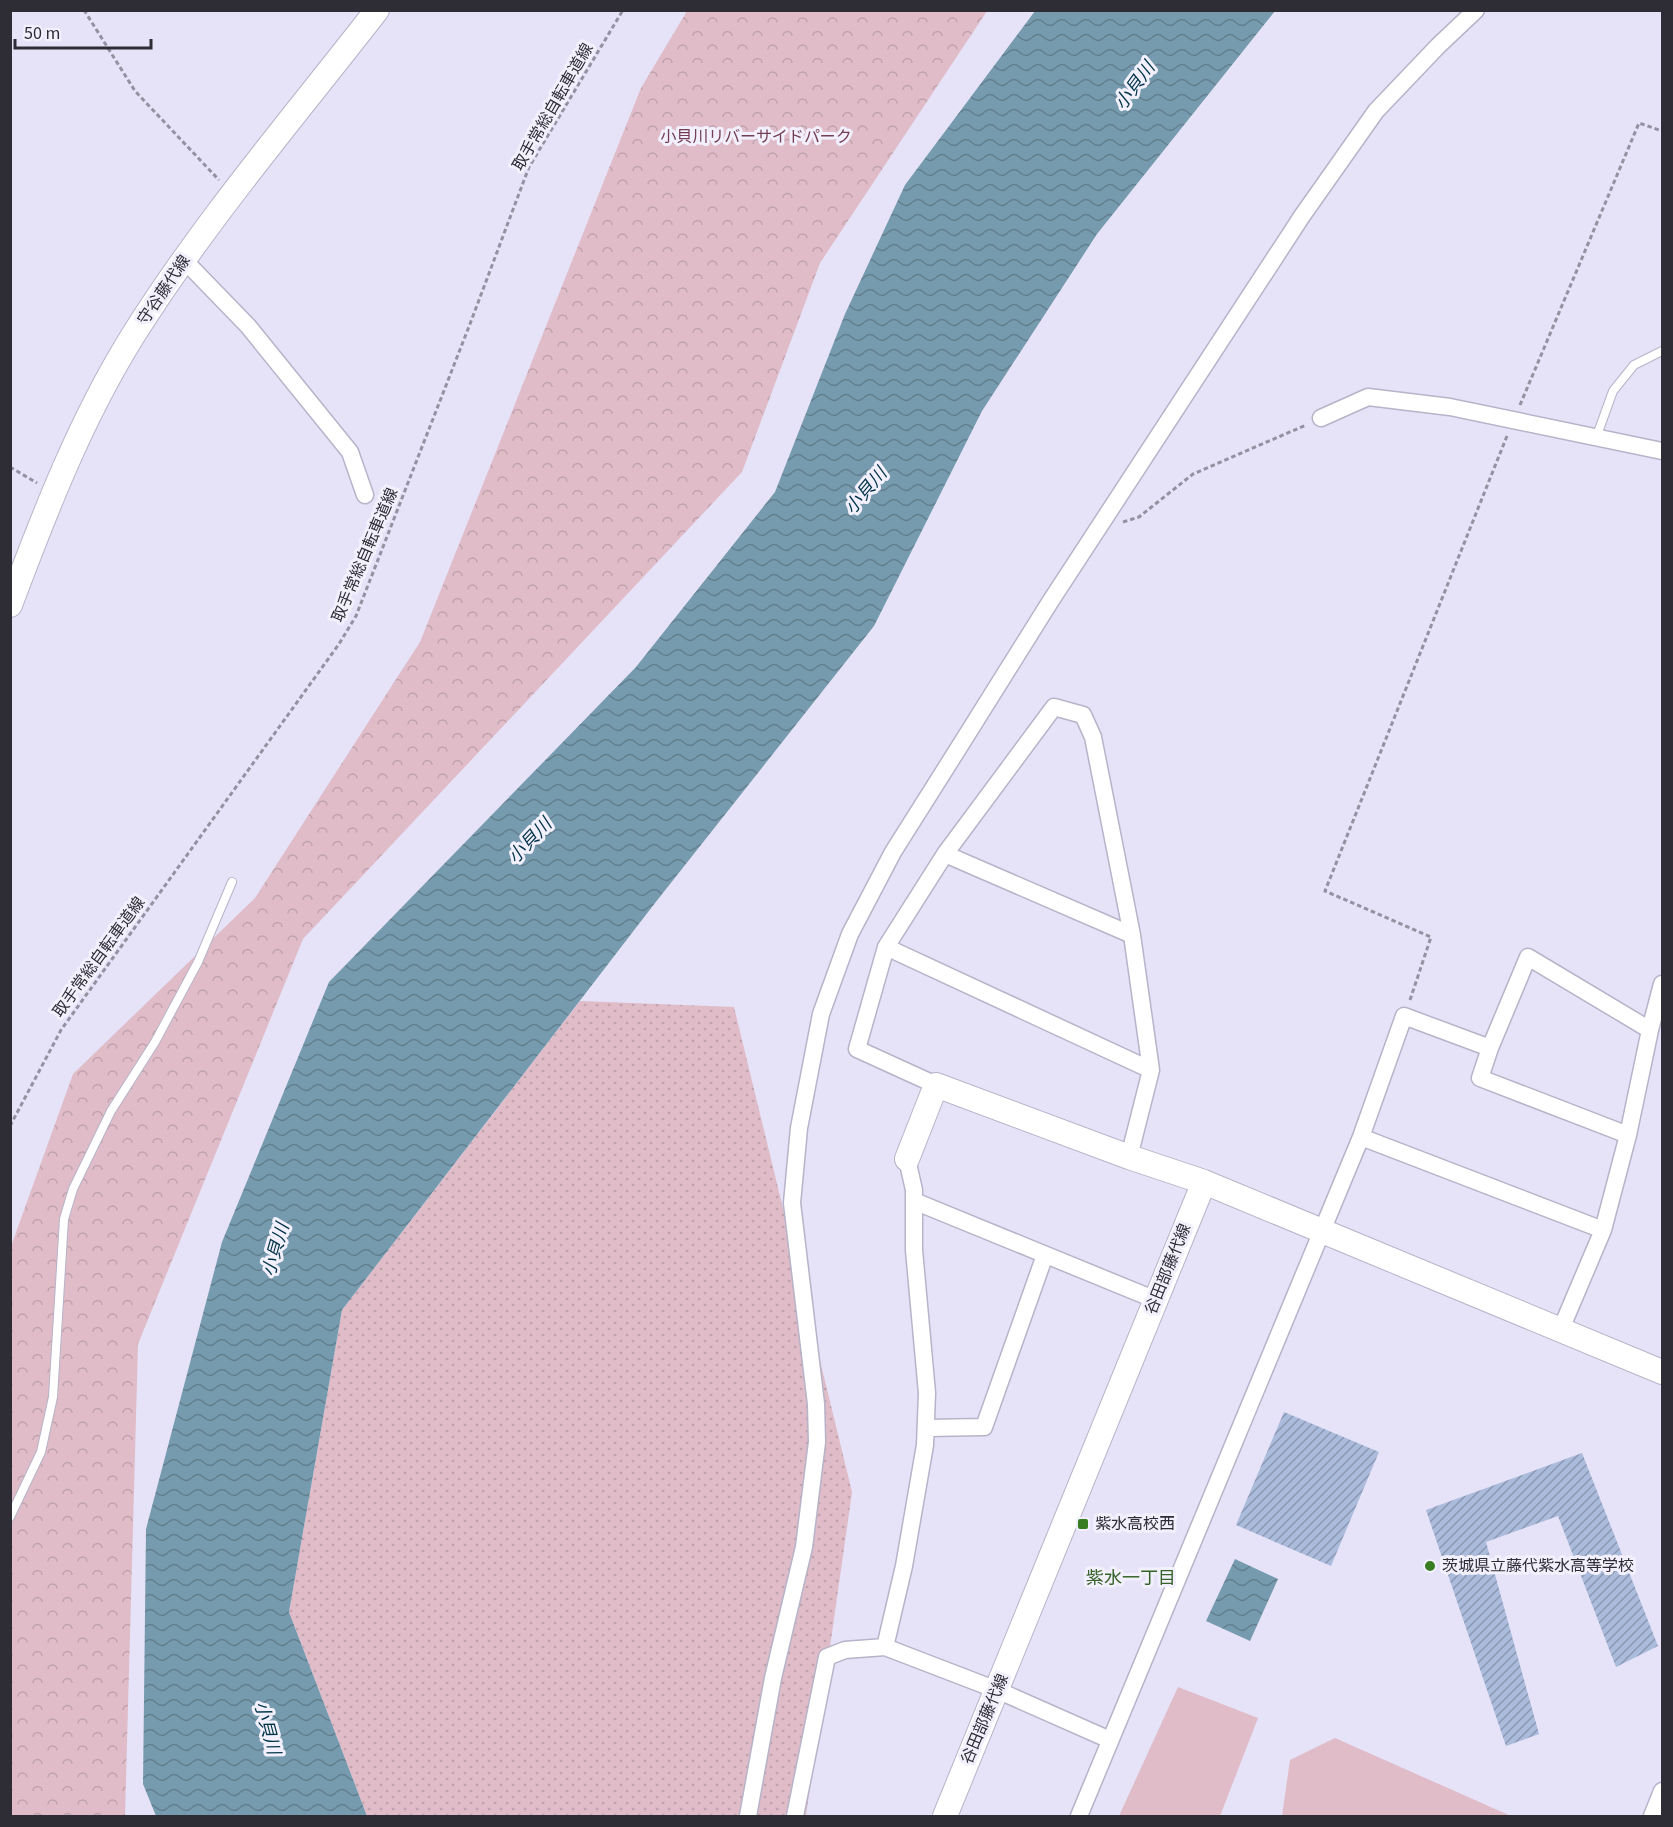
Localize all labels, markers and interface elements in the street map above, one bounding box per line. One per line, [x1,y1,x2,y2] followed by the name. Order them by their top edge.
[15,12,152,50] scale bar
[24,21,60,46] text: 50 m
[507,39,599,175] street label: 取手常総自転車道線
[1109,55,1162,115] water label: 小貝川
[660,126,852,148] park label: 小貝川リバーサイドパーク
[133,251,195,329] street label: 守谷藤代線
[839,461,894,520] water label: 小貝川
[327,484,403,626] street label: 取手常総自転車道線
[502,811,559,869] water label: 小貝川
[48,892,150,1022] street label: 取手常総自転車道線
[257,1219,296,1279] water label: 小貝川
[1140,1220,1196,1318] street label: 谷田部藤代線
[1095,1513,1175,1535] place label: 紫水高校西
[1076,1517,1090,1531] marker: 紫水高校西
[1442,1555,1634,1577] place label: 茨城県立藤代紫水高等学校
[1423,1559,1437,1573] marker: 茨城県立藤代紫水高等学校
[1086,1566,1176,1591] district label: 紫水一丁目
[956,1671,1014,1767] street label: 谷田部藤代線
[248,1699,287,1759] water label: 小貝川

